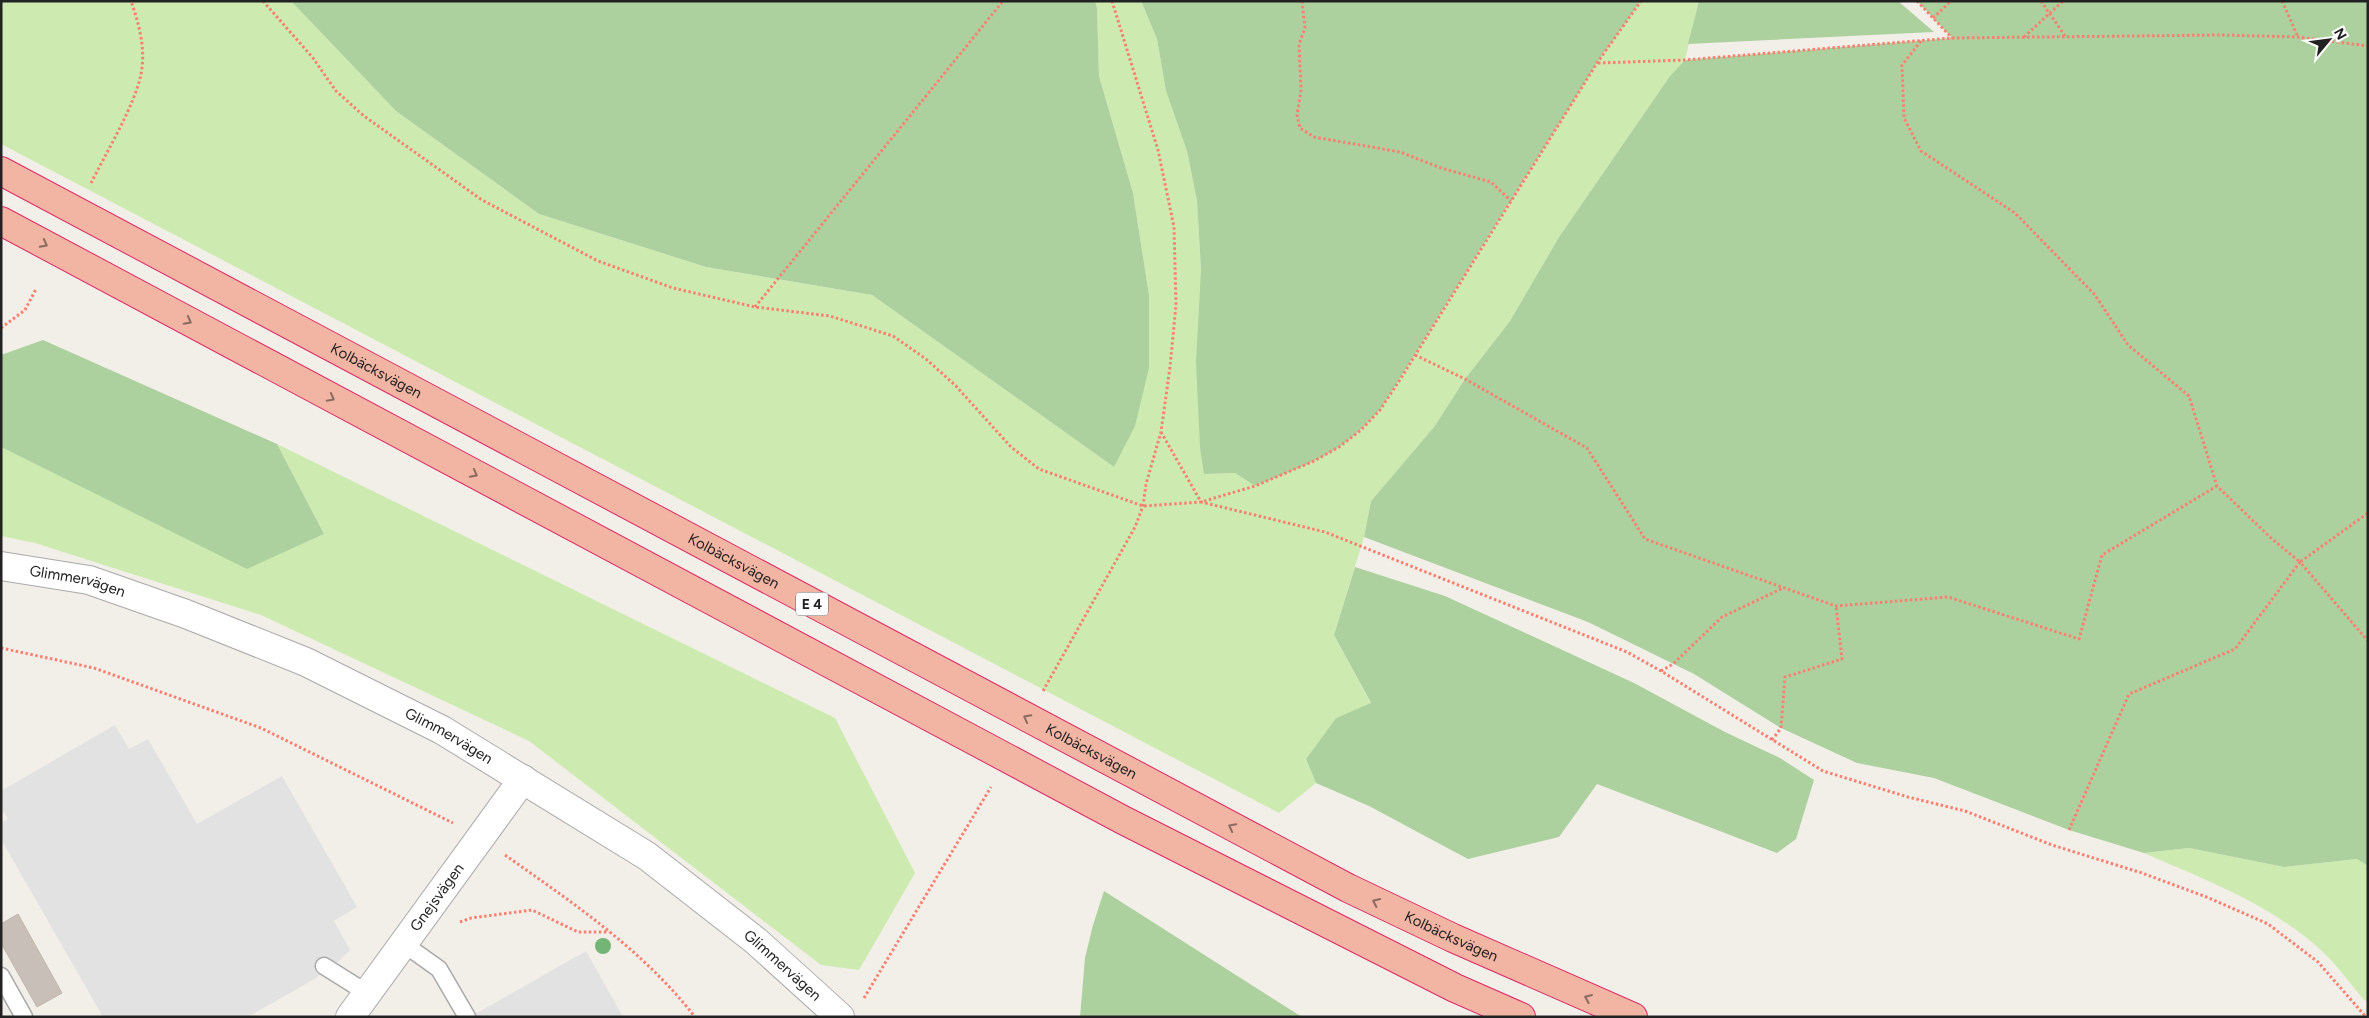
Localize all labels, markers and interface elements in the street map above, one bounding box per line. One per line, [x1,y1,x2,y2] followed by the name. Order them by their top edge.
[2304,15,2354,65] north arrow
[2330,25,2350,43] text: N
[39,238,48,248] one-way arrow
[182,315,191,325] one-way arrow
[327,339,425,402] street label: Kolbäcksvägen
[326,391,335,401] one-way arrow
[469,468,478,478] one-way arrow
[685,529,782,593] street label: Kolbäcksvägen
[28,562,128,601] street label: Glimmervägen
[796,592,828,616] road number: E 4
[402,704,496,768] street label: Glimmervägen
[1023,714,1032,724] one-way arrow
[1042,720,1140,783] street label: Kolbäcksvägen
[1228,823,1237,833] one-way arrow
[406,860,468,935] street label: Gnejsvägen
[1373,898,1382,908] one-way arrow
[1402,907,1501,966] street label: Kolbäcksvägen
[740,926,825,1005] street label: Glimmervägen
[1584,994,1593,1005] one-way arrow

